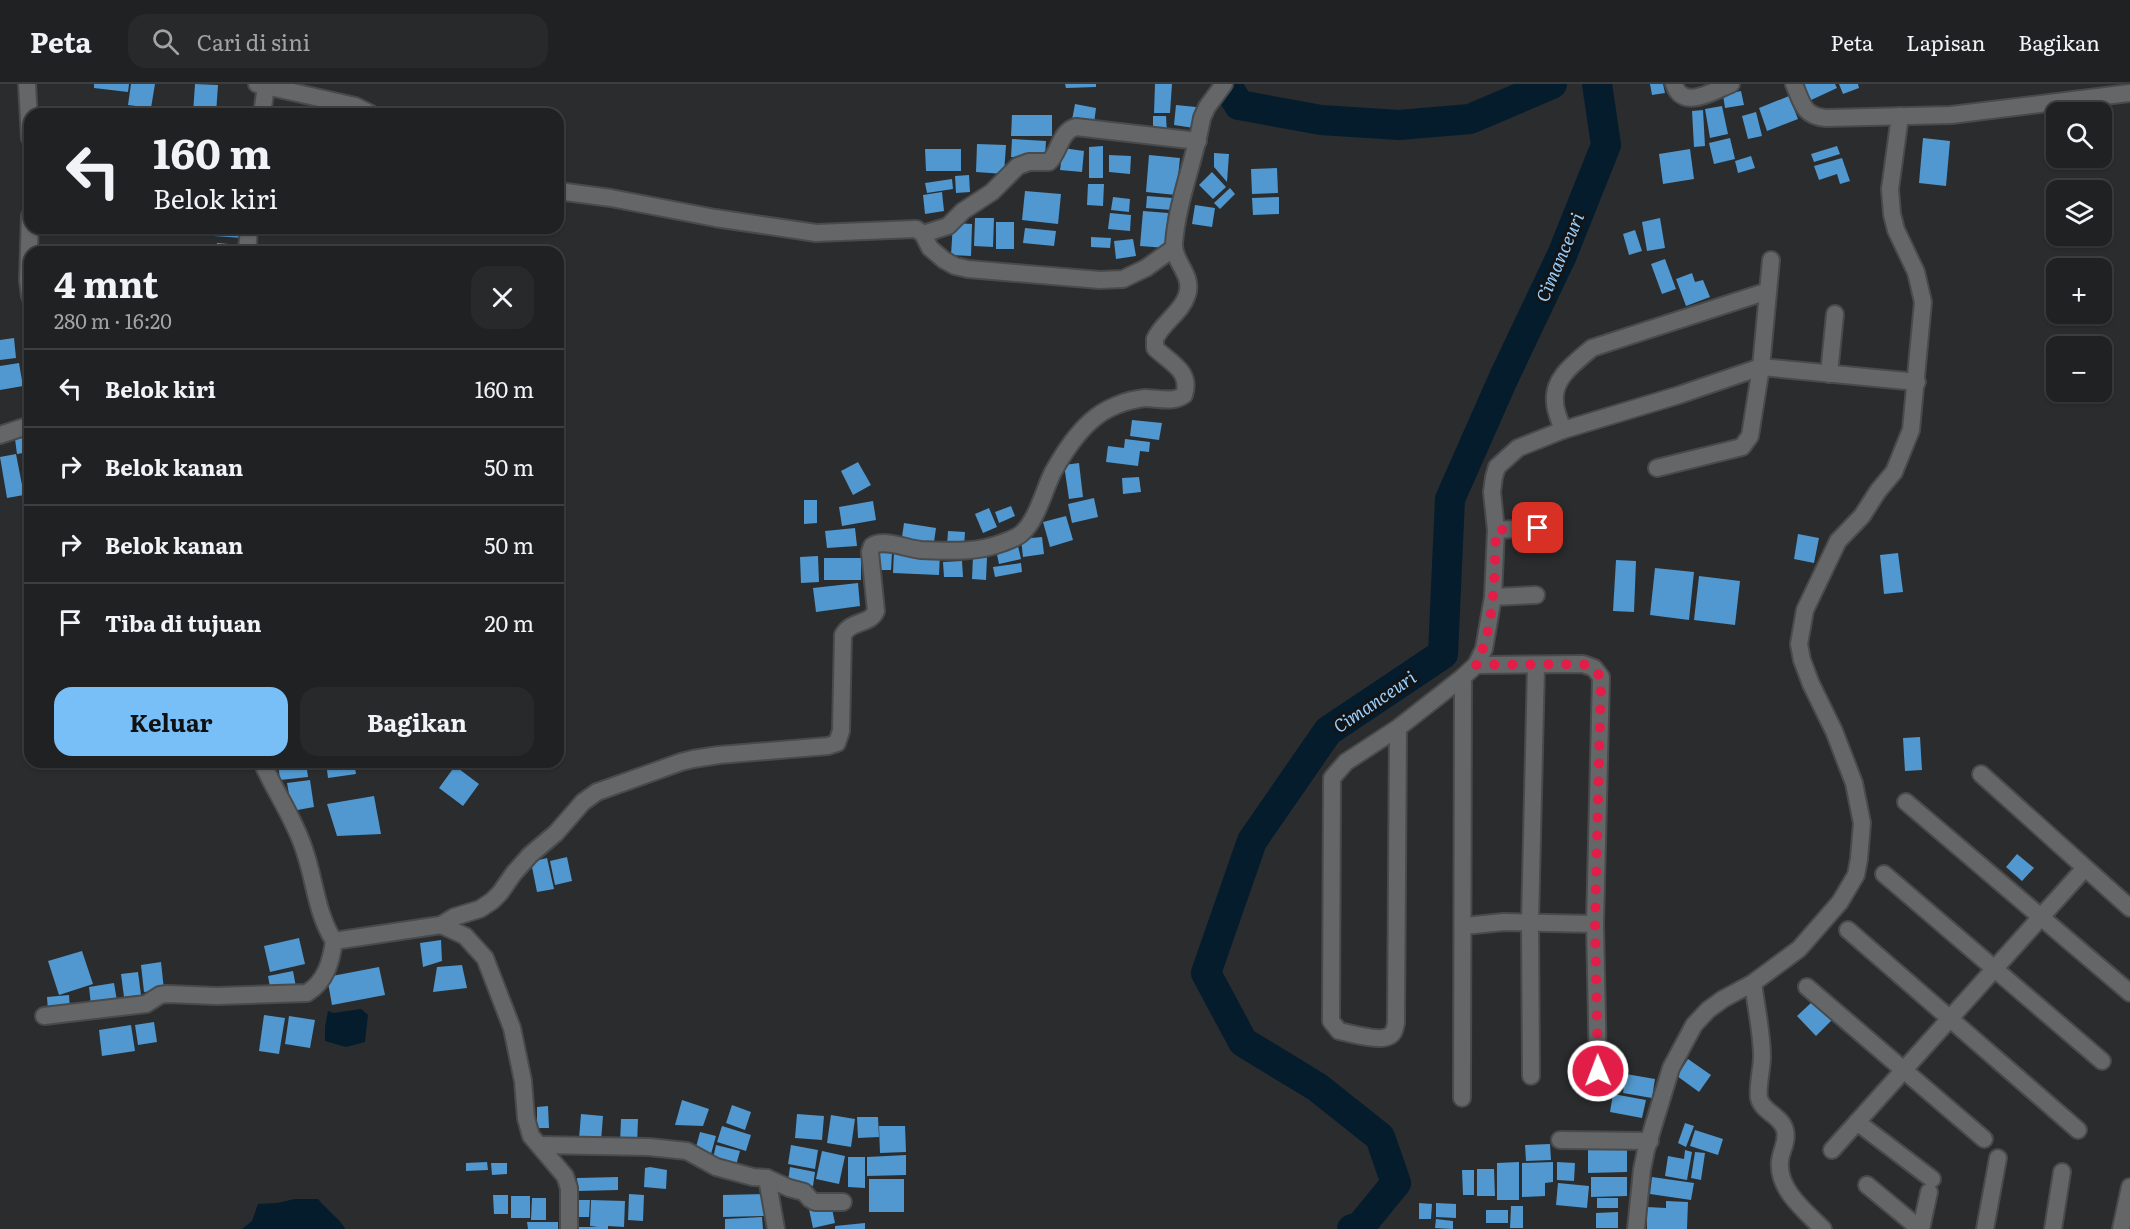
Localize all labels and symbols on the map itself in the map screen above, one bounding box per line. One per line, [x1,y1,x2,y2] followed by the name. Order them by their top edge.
[1528,208,1590,306] water label: Cimanceuri
[1512,502,1563,553] pin
[1327,663,1421,739] water label: Cimanceuri
[1566,1039,1630,1103] position arrow

